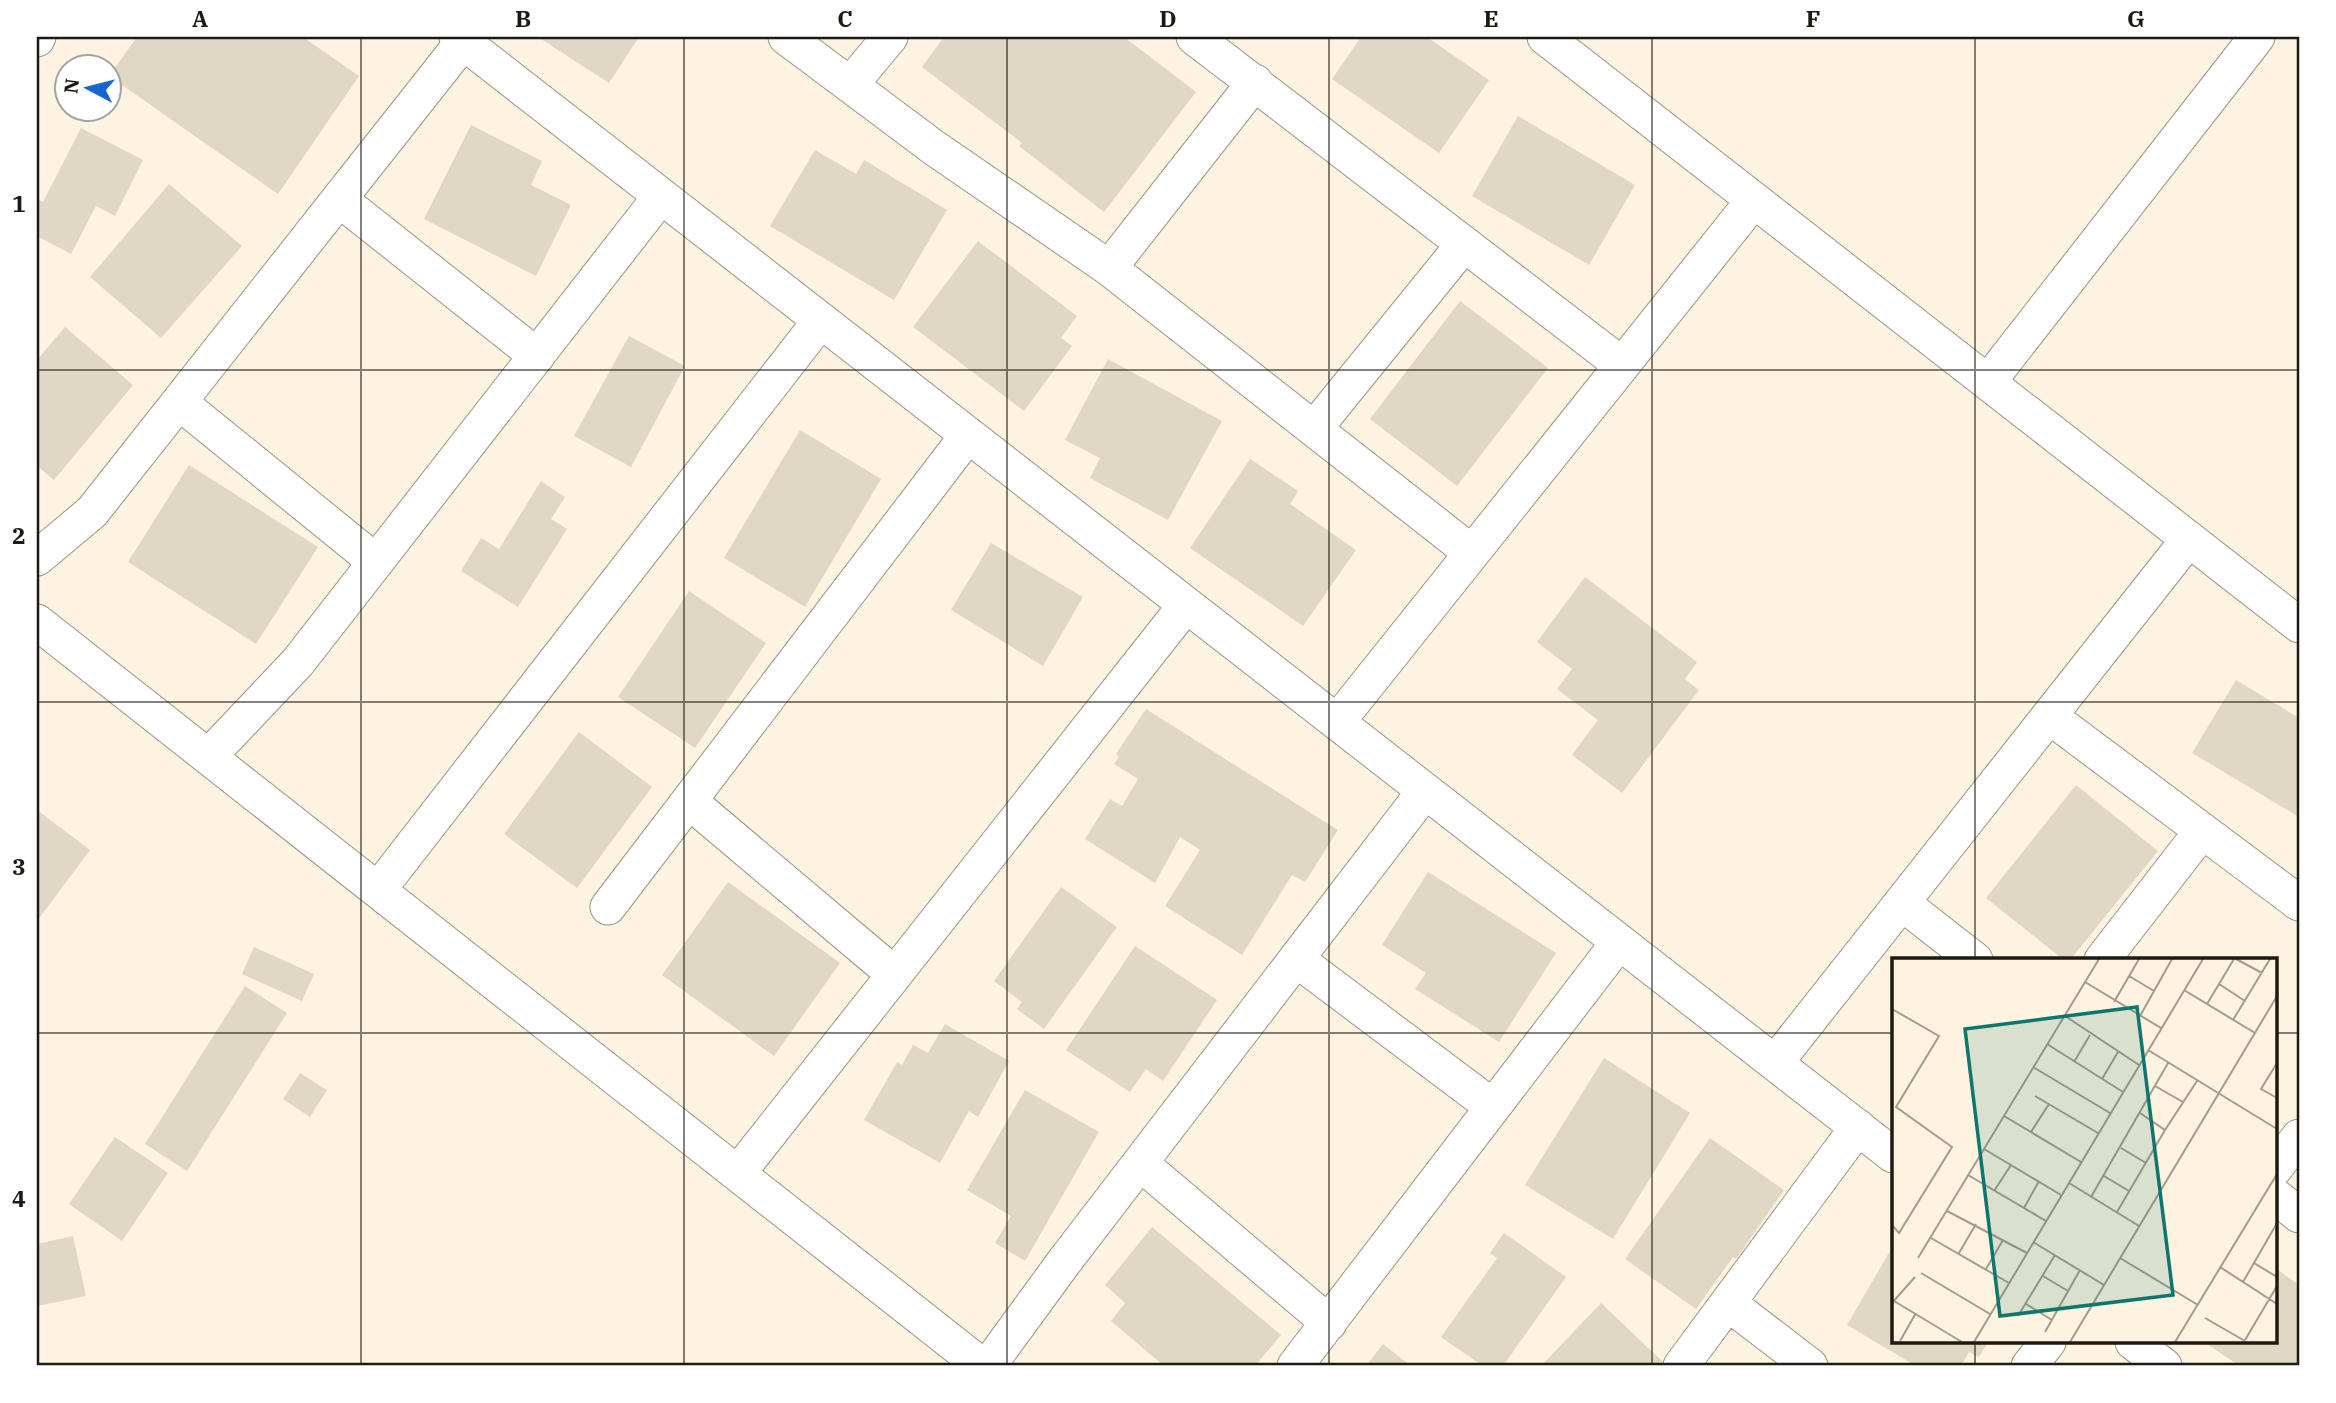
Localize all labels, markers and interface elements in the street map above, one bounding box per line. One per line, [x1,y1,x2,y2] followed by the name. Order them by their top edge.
[192,3,208,33] text: A
[515,3,531,33] text: B
[837,3,853,33] text: C
[1159,3,1177,33] text: D
[1483,3,1499,33] text: E
[1806,3,1820,33] text: F
[2127,3,2145,33] text: G
[52,52,122,122] north arrow
[58,77,84,95] text: N
[12,188,26,218] text: 1
[12,520,26,550] text: 2
[12,851,26,881] text: 3
[1892,958,2276,1344] inset map
[12,1183,26,1213] text: 4

